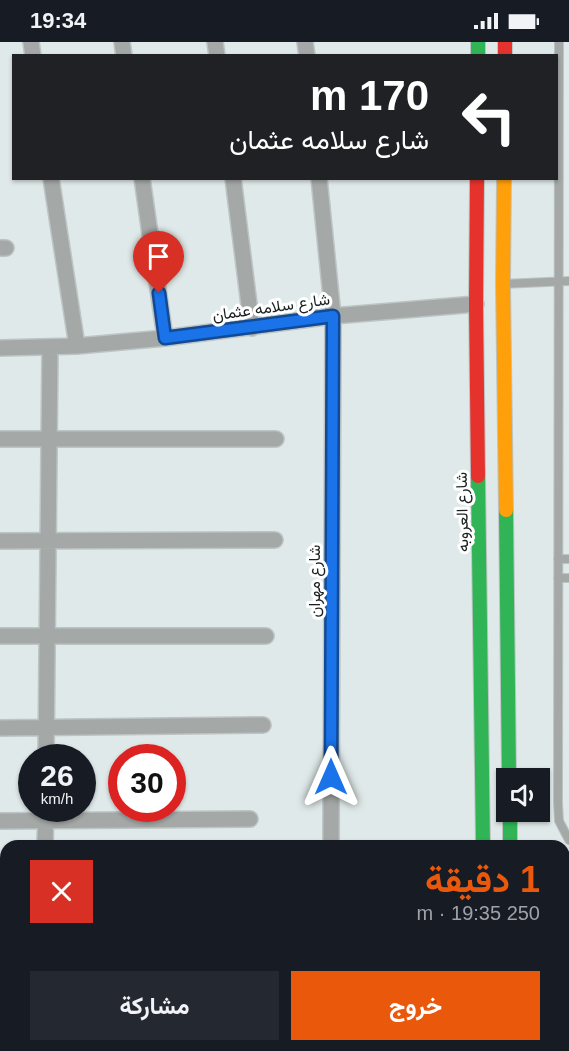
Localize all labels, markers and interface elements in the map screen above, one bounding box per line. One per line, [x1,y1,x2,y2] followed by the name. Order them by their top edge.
[30,8,86,33] text: 19:34
[310,72,429,119] text: 170 m
[450,78,528,156] icon: left
[229,125,429,155] text: شارع سلامه عثمان
[133,231,184,293] pin
[142,240,175,273] icon: arrive
[211,290,331,327] street label: شارع سلامه عثمان
[453,472,474,552] street label: شارع العروبه
[306,545,326,617] street label: شارع مهران
[108,744,186,822] speed limit sign: 30
[299,745,363,809] position arrow
[40,759,74,792] text: 26
[496,768,550,822] map controls
[496,768,550,822] button: sound
[41,790,73,807] text: km/h
[425,859,540,900] text: 1 دقيقة
[30,860,93,923] button: close
[417,902,540,924] text: 250 m · 19:35
[30,971,279,1040] button: مشاركة
[291,971,540,1040] button: خروج

